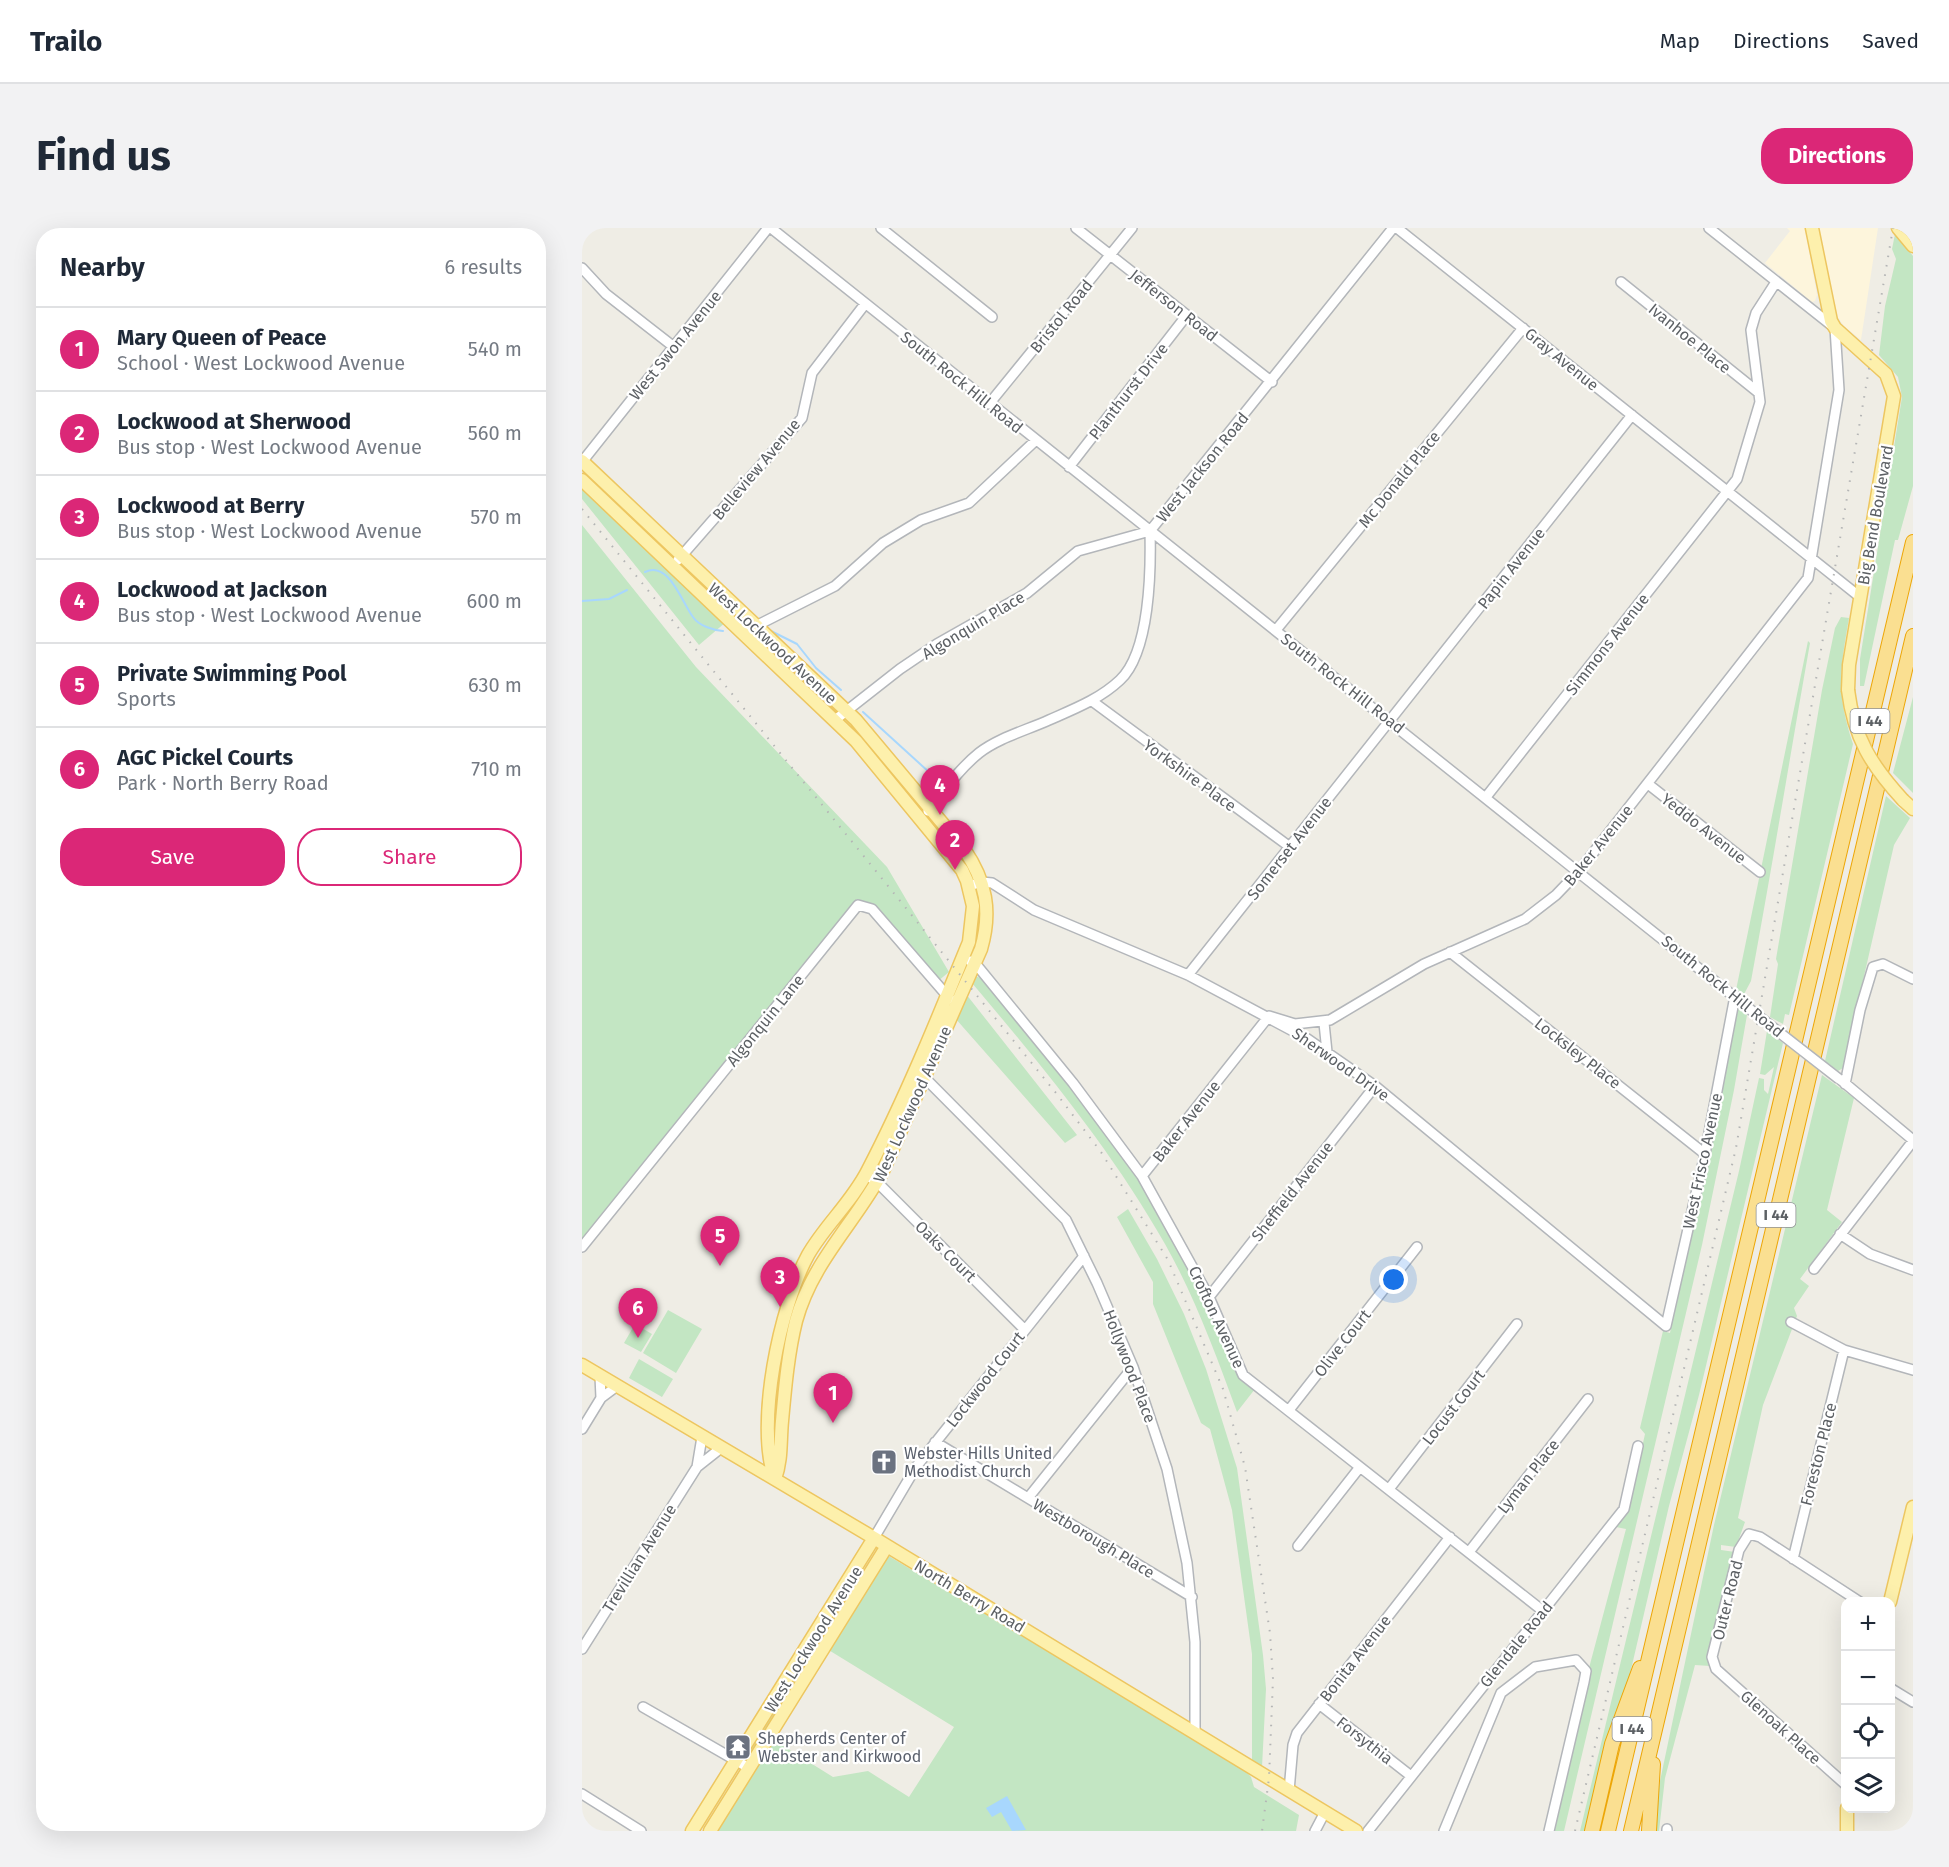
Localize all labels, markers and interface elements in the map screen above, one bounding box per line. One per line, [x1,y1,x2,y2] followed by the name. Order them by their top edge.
[30,25,102,58] text: Trailo
[1660,28,1700,54] text: Map
[1733,28,1829,54] text: Directions
[1862,28,1919,54] text: Saved
[1761,128,1913,184] button: Directions
[36,131,171,181] text: Find us
[60,252,145,283] text: Nearby
[445,255,522,279] text: 6 results
[1126,265,1221,346] street label: Jefferson Road
[1026,276,1097,357] street label: Bristol Road
[625,287,725,404] street label: West Swon Avenue
[1645,299,1735,377] street label: Ivanhoe Place
[117,324,326,351] text: Mary Queen of Peace
[1521,324,1602,395] street label: Gray Avenue
[897,327,1027,437] street label: South Rock Hill Road
[75,337,84,361] text: 1
[468,337,522,361] text: 540 m
[1085,339,1172,443] street label: Planthurst Drive
[117,351,405,375] text: School · West Lockwood Avenue
[117,408,351,435] text: Lockwood at Sherwood
[1152,409,1253,526] street label: West Jackson Road
[709,415,804,524] street label: Belleview Avenue
[74,421,85,445] text: 2
[468,421,522,445] text: 560 m
[1355,427,1444,531] street label: Mc Donald Place
[117,435,422,459] text: Bus stop · West Lockwood Avenue
[1854,444,1897,586] street label: Big Bend Boulevard
[117,492,304,519] text: Lockwood at Berry
[74,505,85,529] text: 3
[470,505,522,529] text: 570 m
[117,519,422,543] text: Bus stop · West Lockwood Avenue
[1474,524,1549,613] street label: Papin Avenue
[117,576,327,603] text: Lockwood at Jackson
[704,579,841,708] street label: West Lockwood Avenue
[919,587,1028,663] street label: Algonquin Place
[74,589,85,613] text: 4
[467,589,522,613] text: 600 m
[1562,590,1653,699] street label: Simmons Avenue
[117,603,422,627] text: Bus stop · West Lockwood Avenue
[1277,629,1408,738] street label: South Rock Hill Road
[117,660,347,687] text: Private Swimming Pool
[74,673,85,697] text: 5
[468,673,522,697] text: 630 m
[117,687,176,711] text: Sports
[1850,709,1890,733] road number: I 44
[1140,735,1240,815] street label: Yorkshire Place
[117,744,293,771] text: AGC Pickel Courts
[74,757,85,781] text: 6
[471,757,522,781] text: 710 m
[920,766,960,815] pin: 4
[117,771,329,795] text: Park · North Berry Road
[1657,789,1750,867] street label: Yeddo Avenue
[1243,793,1336,904] street label: Somerset Avenue
[1560,801,1637,890] street label: Baker Avenue
[936,820,974,870] pin: 2
[60,828,285,886] button: Save
[297,828,522,886] button: Share
[1658,931,1788,1041] street label: South Rock Hill Road
[723,971,808,1070] street label: Algonquin Lane
[1531,1014,1625,1093] street label: Locksley Place
[869,1023,956,1185] street label: West Lockwood Avenue
[1288,1024,1393,1105] street label: Sherwood Drive
[1149,1077,1224,1166] street label: Baker Avenue
[1679,1091,1726,1231] street label: West Frisco Avenue
[1247,1138,1337,1245] street label: Sheffield Avenue
[1756,1203,1796,1227] road number: I 44
[700,1216,740,1266] pin: 5
[911,1217,980,1286] street label: Oaks Court
[760,1258,800,1307] pin: 3
[1185,1263,1249,1371] street label: Crofton Avenue
[1379,1265,1408,1294] your location
[618,1288,658,1338] pin: 6
[1310,1306,1375,1381] street label: Olive Court
[1099,1307,1160,1425] street label: Hollywood Place
[942,1328,1029,1431] street label: Lockwood Court
[1418,1366,1489,1449] street label: Locust Court
[814,1374,852,1423] pin: 1
[1797,1401,1840,1508] street label: Foreston Place
[1493,1435,1563,1517] street label: Lyman Place
[904,1444,1052,1481] place label: Webster Hills United Methodist Church
[869,1447,899,1477] church icon: Webster Hills United Methodist Church
[1029,1495,1158,1582] street label: Westborough Place
[599,1501,680,1616] street label: Trevillian Avenue
[911,1556,1028,1637] street label: North Berry Road
[1708,1558,1747,1642] street label: Outer Road
[761,1563,866,1716] street label: West Lockwood Avenue
[1476,1597,1557,1691] street label: Glendale Road
[1841,1597,1895,1813] map controls
[1841,1597,1895,1651] button: +
[1316,1611,1395,1705] street label: Bonita Avenue
[1841,1651,1895,1705] button: −
[1737,1686,1825,1768] street label: Glenoak Place
[1841,1705,1895,1759] button: locate
[1333,1713,1397,1768] street label: Forsythia
[1612,1717,1652,1741] road number: I 44
[758,1729,921,1766] place label: Shepherds Center of Webster and Kirkwood
[723,1732,753,1762] temple icon: Shepherds Center of Webster and Kirkwood
[1841,1759,1895,1813] button: layers

